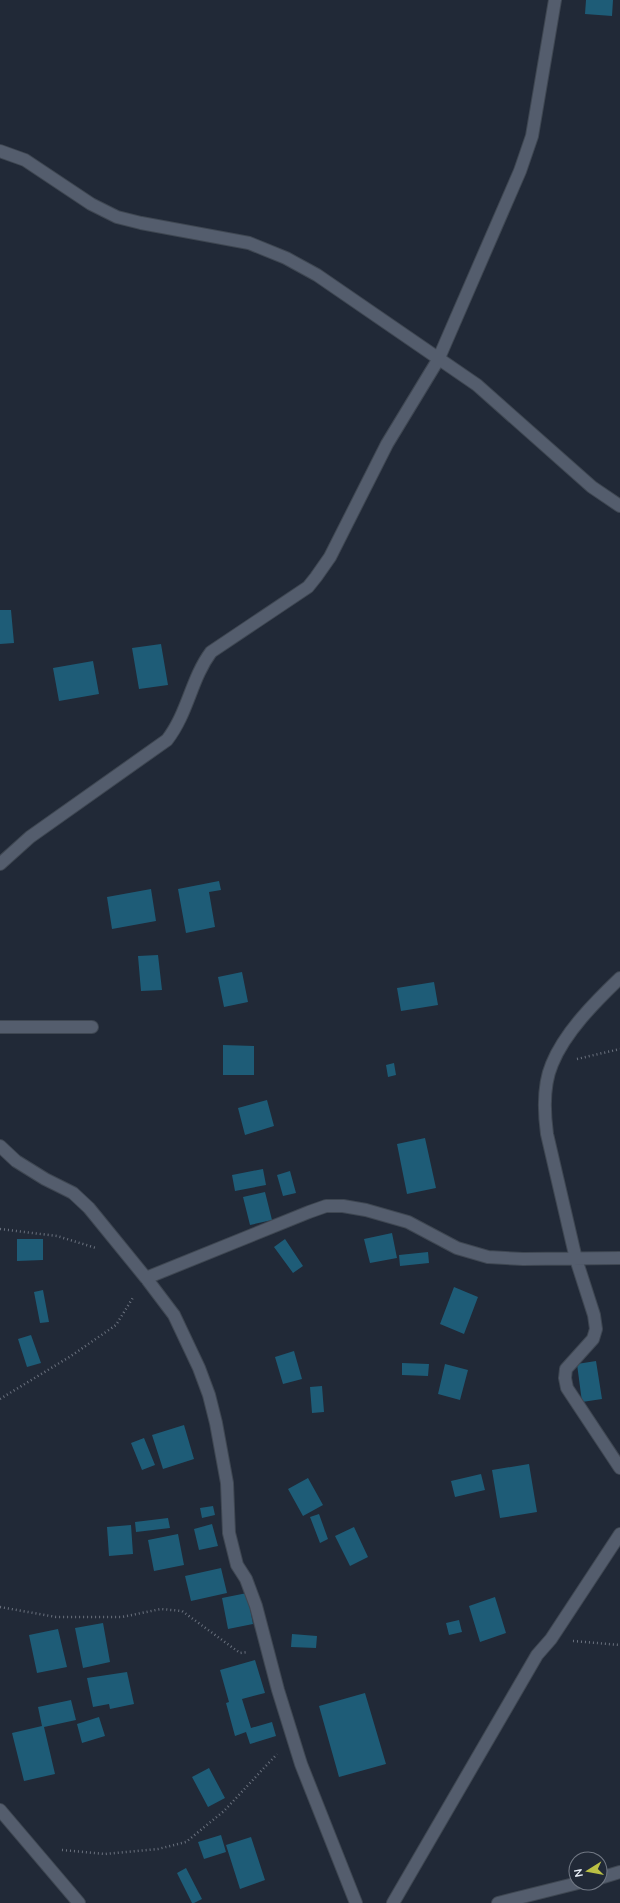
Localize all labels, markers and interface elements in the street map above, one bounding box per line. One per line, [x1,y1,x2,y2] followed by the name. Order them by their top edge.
[568,1851,608,1891] north arrow
[571,1867,587,1878] text: N

